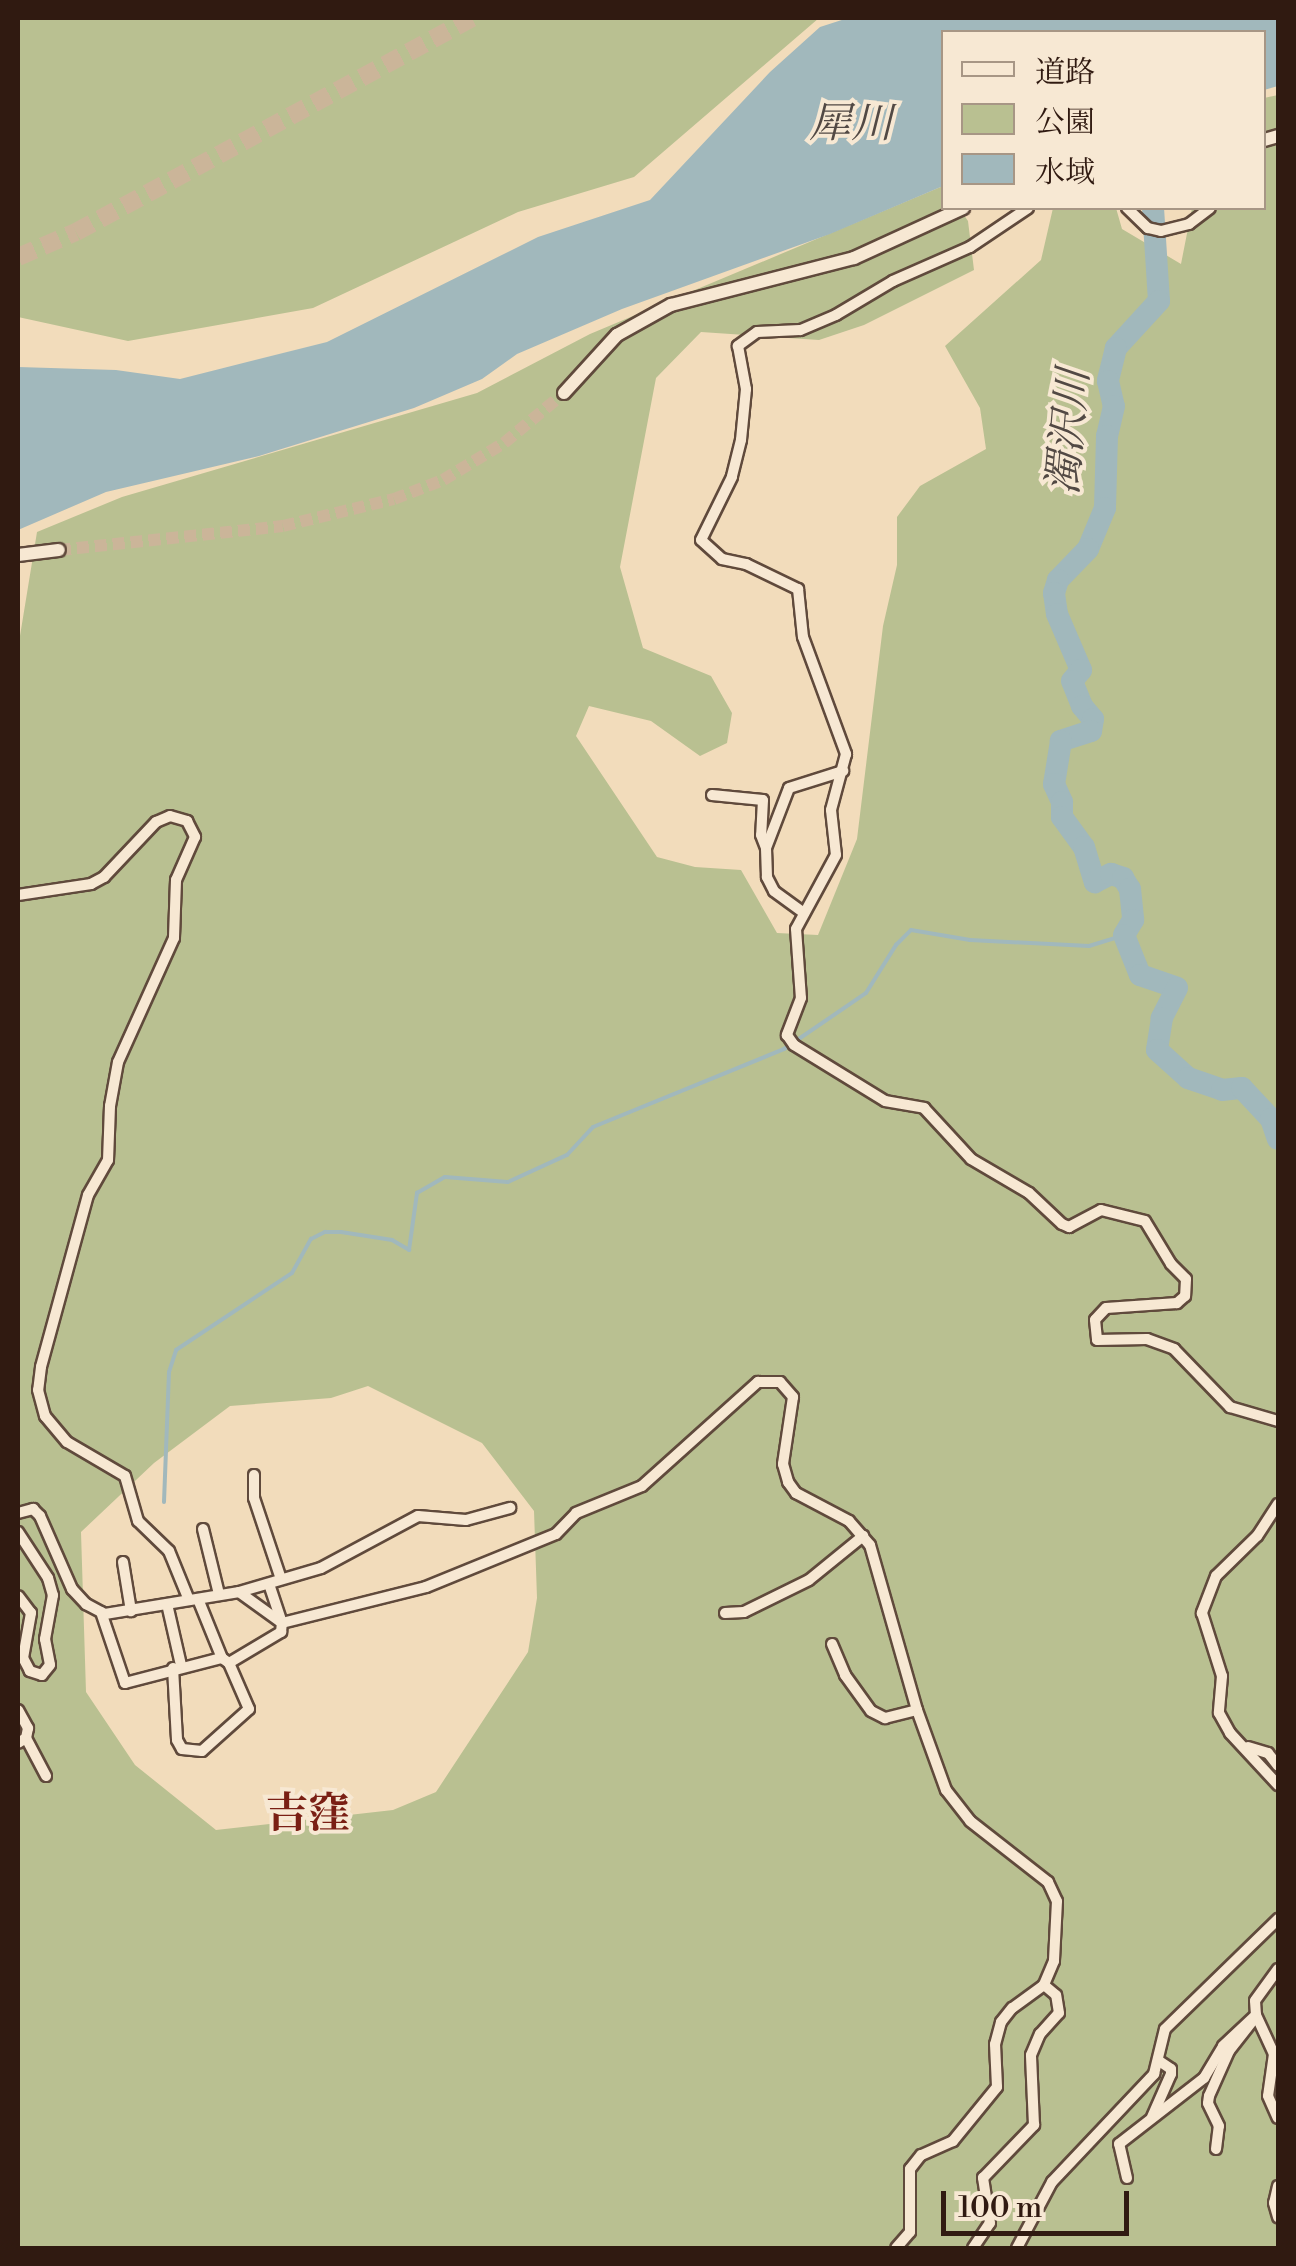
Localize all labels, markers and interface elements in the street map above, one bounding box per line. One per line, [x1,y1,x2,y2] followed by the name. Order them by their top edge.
[941,30,1266,210] legend
[1035,54,1095,92] text: 道路
[809,100,893,150] water label: 犀川
[1035,104,1095,142] text: 公園
[1035,154,1095,192] text: 水域
[1039,367,1101,497] water label: 濁沢川
[266,1790,350,1840] district label: 吉窪
[946,2171,1134,2233] scale bar
[958,2189,1042,2227] text: 100 m

